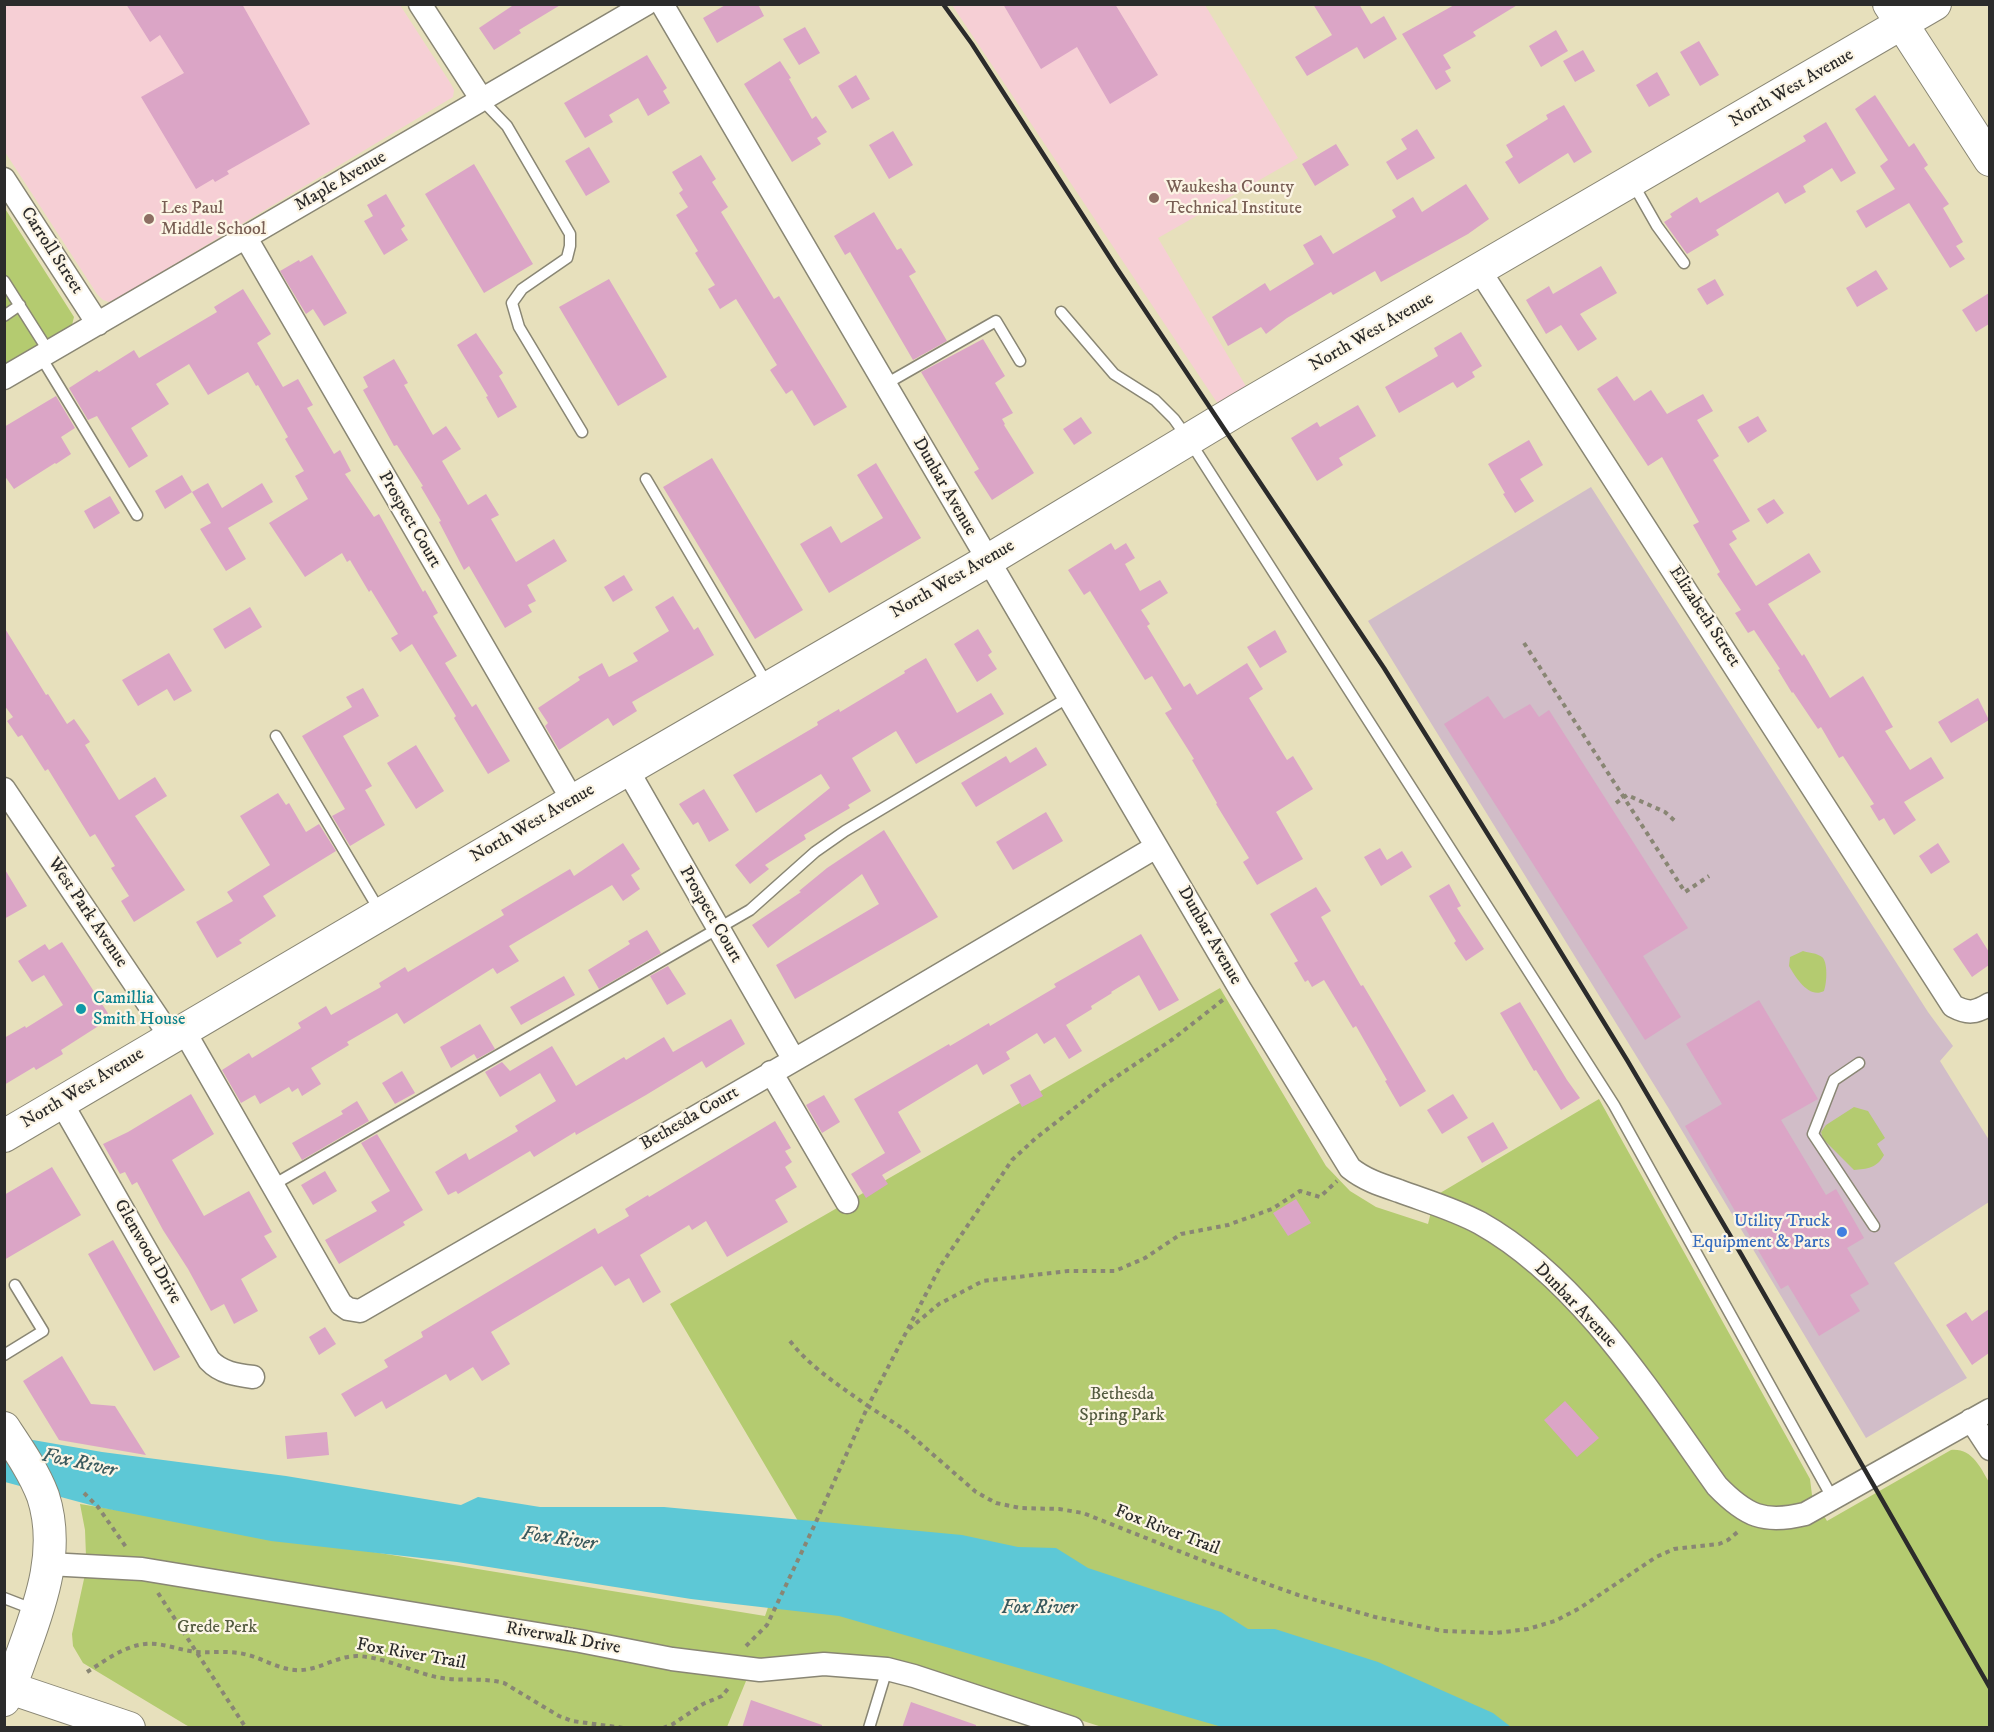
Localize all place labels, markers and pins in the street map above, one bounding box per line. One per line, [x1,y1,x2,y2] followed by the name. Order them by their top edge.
[1166,177,1302,219] place label: Waukesha County Technical Institute
[1147,191,1161,205] marker: Waukesha County Technical Institute
[161,198,266,240] place label: Les Paul Middle School
[142,212,156,226] marker: Les Paul Middle School
[93,988,185,1030] place label: Camillia Smith House
[74,1002,88,1016] marker: Camillia Smith House
[1692,1211,1830,1254] place label: Utility Truck Equipment & Parts
[1835,1225,1849,1239] marker: Utility Truck Equipment & Parts

